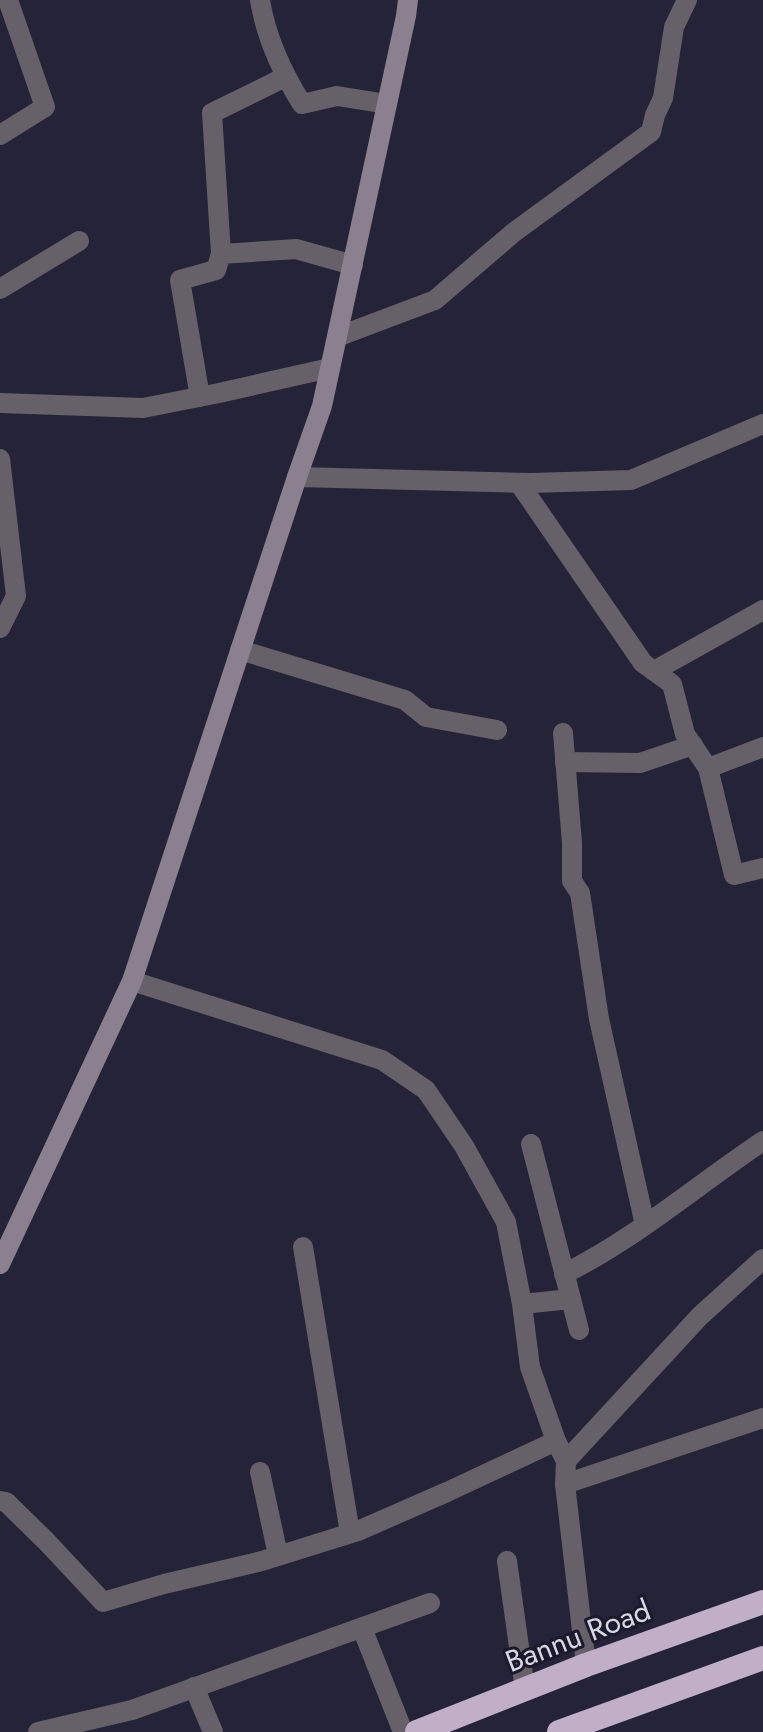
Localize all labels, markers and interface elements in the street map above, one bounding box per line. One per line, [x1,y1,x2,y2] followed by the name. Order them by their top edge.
[499,1588,657,1683] street label: Bannu Road

